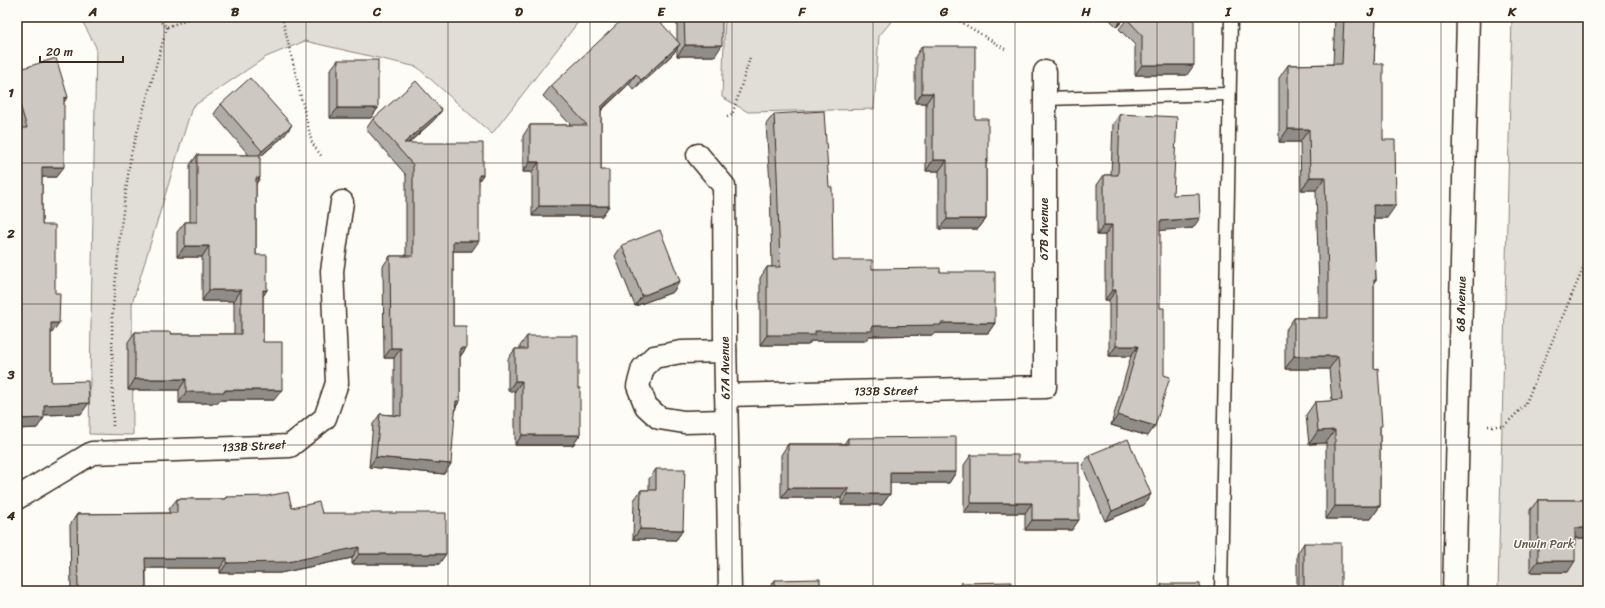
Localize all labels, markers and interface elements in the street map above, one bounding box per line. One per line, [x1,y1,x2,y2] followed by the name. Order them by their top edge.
[88,0,97,23] text: A
[231,0,240,23] text: B
[372,0,382,23] text: C
[515,0,523,23] text: D
[657,0,666,23] text: E
[797,0,806,23] text: F
[939,0,949,23] text: G
[1080,0,1091,23] text: H
[1224,0,1232,23] text: I
[1366,0,1374,23] text: J
[1507,0,1517,23] text: K
[40,38,123,64] scale bar
[46,41,73,63] text: 20 m
[8,81,14,104] text: 1
[1033,197,1055,260] street label: 67B Avenue
[6,222,15,245] text: 2
[1450,276,1472,332] street label: 68 Avenue
[713,336,737,400] street label: 67A Avenue
[6,363,15,386] text: 3
[854,379,919,403] street label: 133B Street
[222,433,288,459] street label: 133B Street
[6,504,16,527] text: 4
[1514,533,1575,555] park label: Unwin Park

